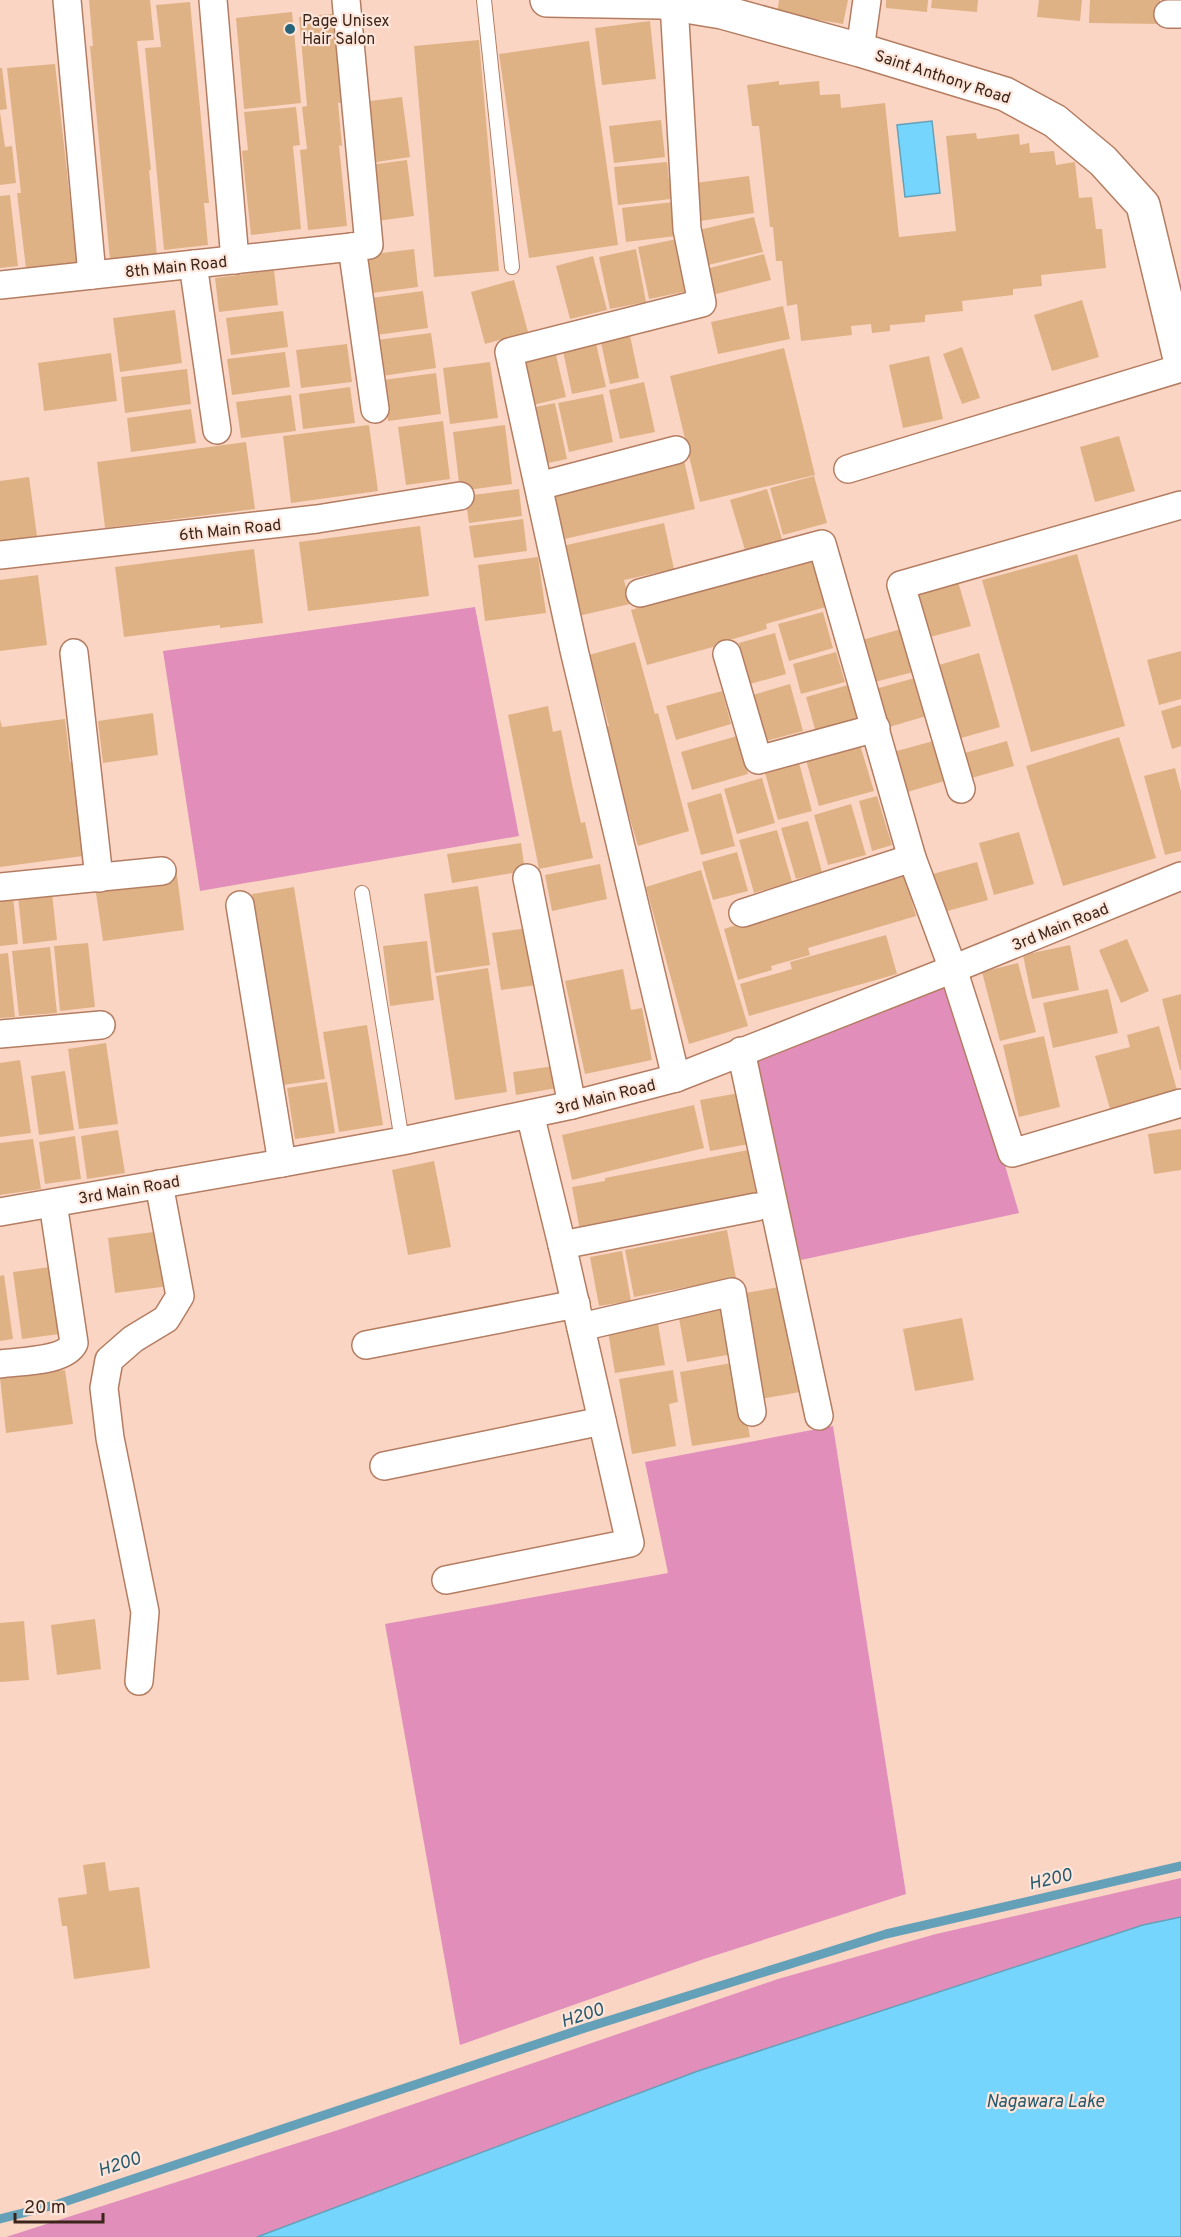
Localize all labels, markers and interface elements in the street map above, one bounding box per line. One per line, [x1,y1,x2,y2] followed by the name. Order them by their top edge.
[302,12,390,50] place label: Page Unisex Hair Salon
[283,22,297,36] marker: Page Unisex Hair Salon
[872,46,1013,109] street label: Saint Anthony Road
[124,253,228,283] street label: 8th Main Road
[178,516,282,546] street label: 6th Main Road
[1009,899,1112,956] street label: 3rd Main Road
[553,1076,658,1120] street label: 3rd Main Road
[77,1172,182,1210] street label: 3rd Main Road
[1026,1864,1074,1897] water label: H200
[558,1999,607,2034] water label: H200
[986,2091,1105,2114] water label: Nagawara Lake
[95,2148,144,2183] water label: H200
[15,2186,104,2224] scale bar
[24,2197,66,2220] text: 20 m

